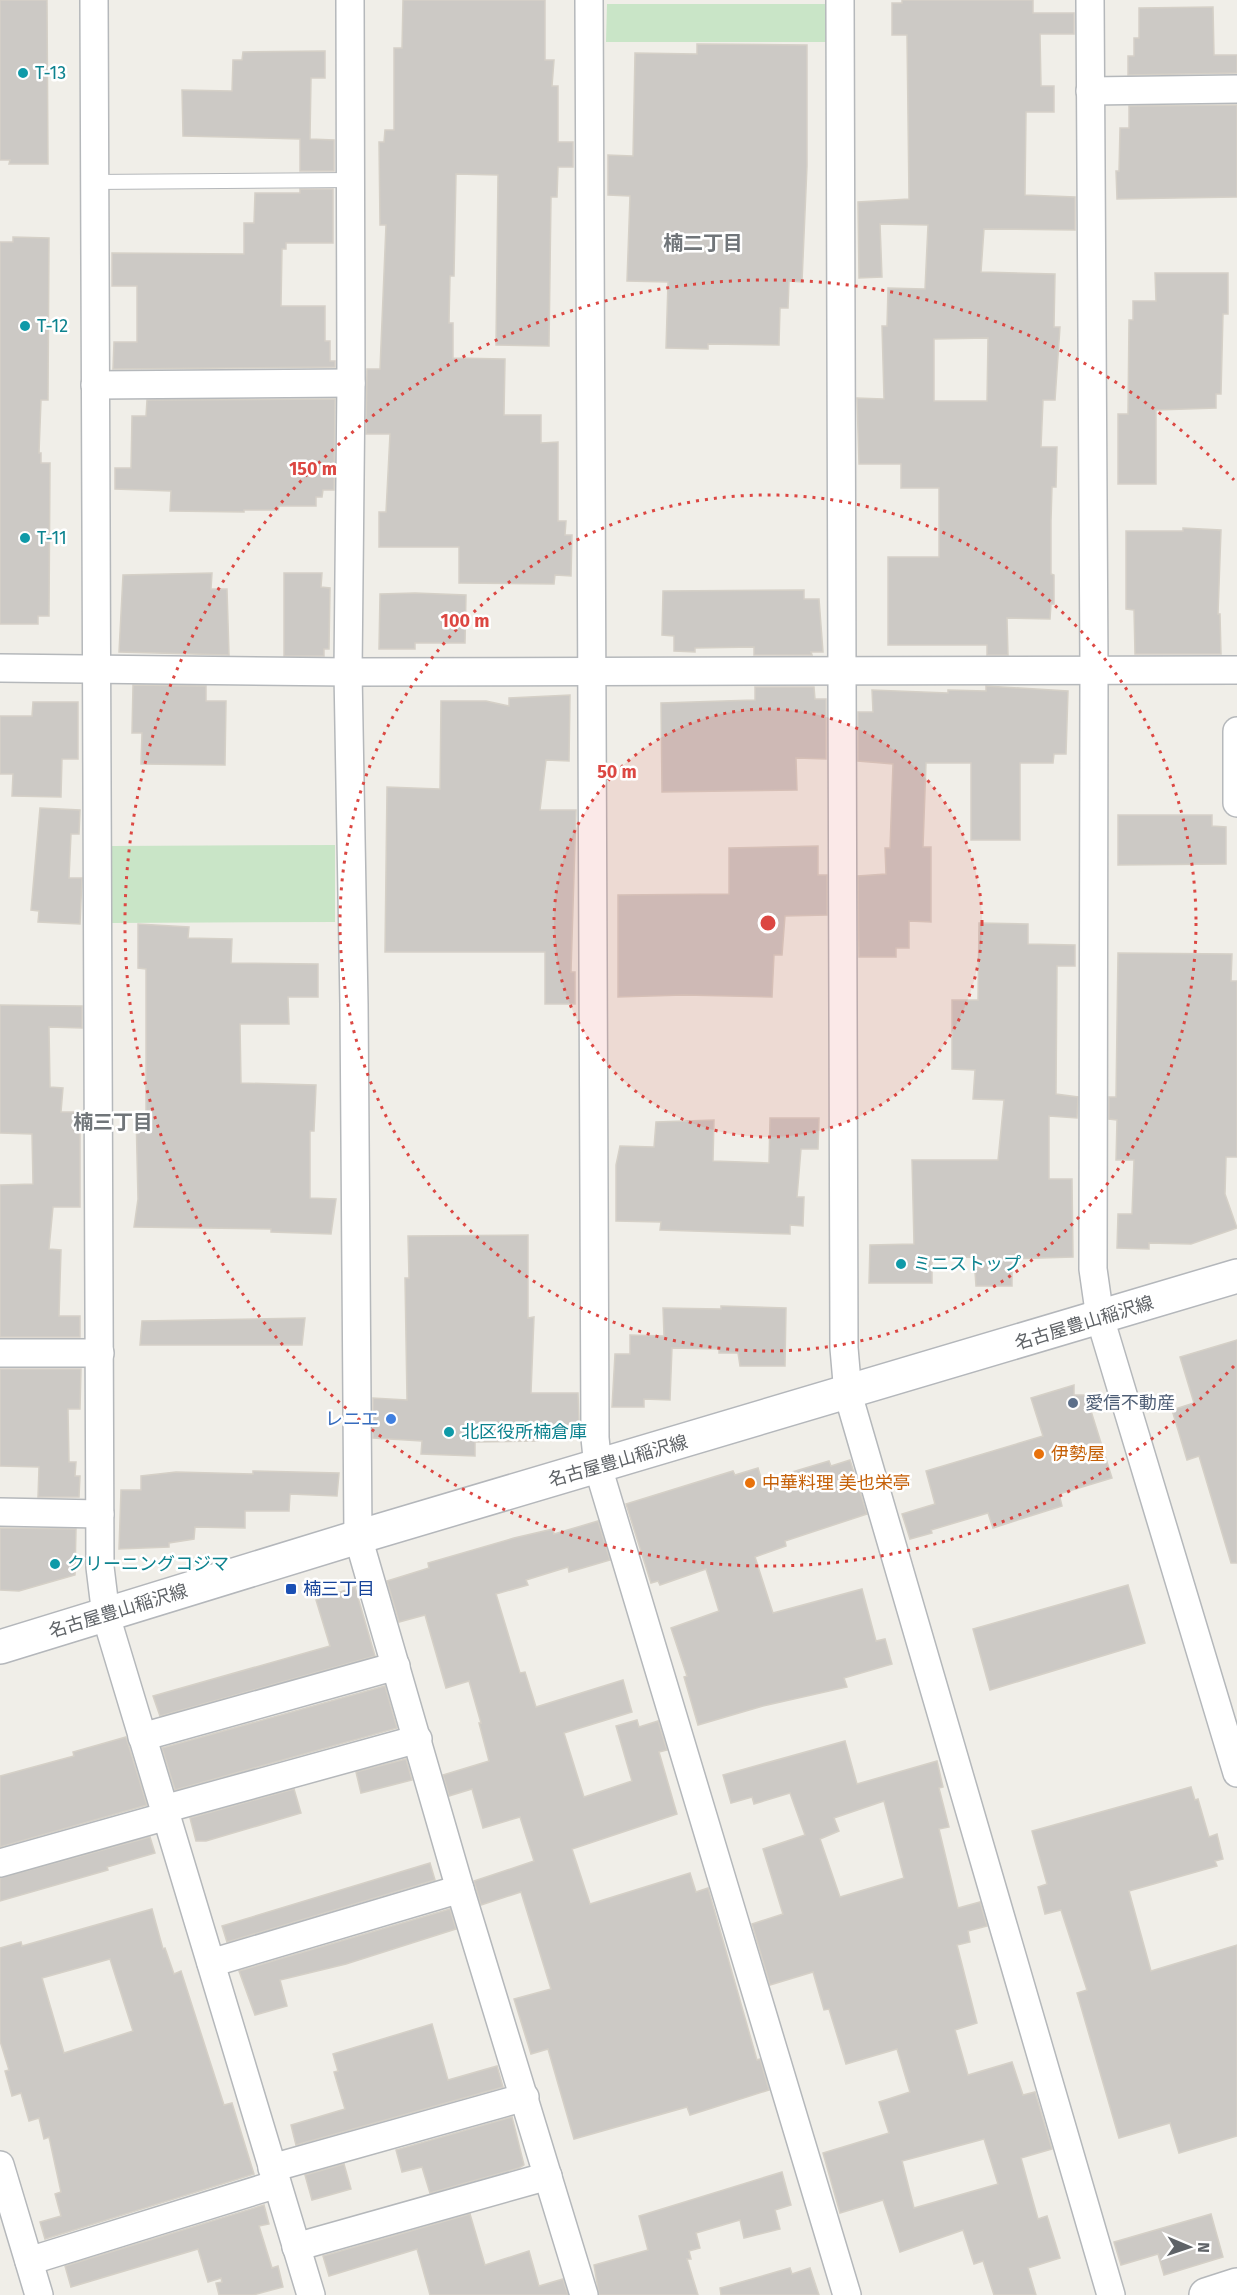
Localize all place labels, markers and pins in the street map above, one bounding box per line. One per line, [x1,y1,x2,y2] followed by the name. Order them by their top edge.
[35,62,66,84] place label: T-13
[16,66,30,80] marker: T-13
[37,315,68,337] place label: T-12
[18,319,32,333] marker: T-12
[37,527,67,549] place label: T-11
[18,531,32,545] marker: T-11
[758,913,778,933] centre of rings
[913,1253,1021,1275] place label: ミニストップ
[894,1257,908,1271] marker: ミニストップ
[1085,1392,1175,1414] place label: 愛信不動産
[1066,1396,1080,1410] marker: 愛信不動産
[325,1408,379,1430] place label: レニエ
[384,1412,398,1426] marker: レニエ
[461,1421,587,1443] place label: 北区役所楠倉庫
[442,1425,456,1439] marker: 北区役所楠倉庫
[1051,1443,1105,1465] place label: 伊勢屋
[1032,1447,1046,1461] marker: 伊勢屋
[762,1472,911,1494] place label: 中華料理 美也栄亭
[743,1476,757,1490] marker: 中華料理 美也栄亭
[67,1553,229,1575] place label: クリーニングコジマ
[48,1557,62,1571] marker: クリーニングコジマ
[303,1578,375,1600] place label: 楠三丁目
[284,1582,298,1596] marker: 楠三丁目

